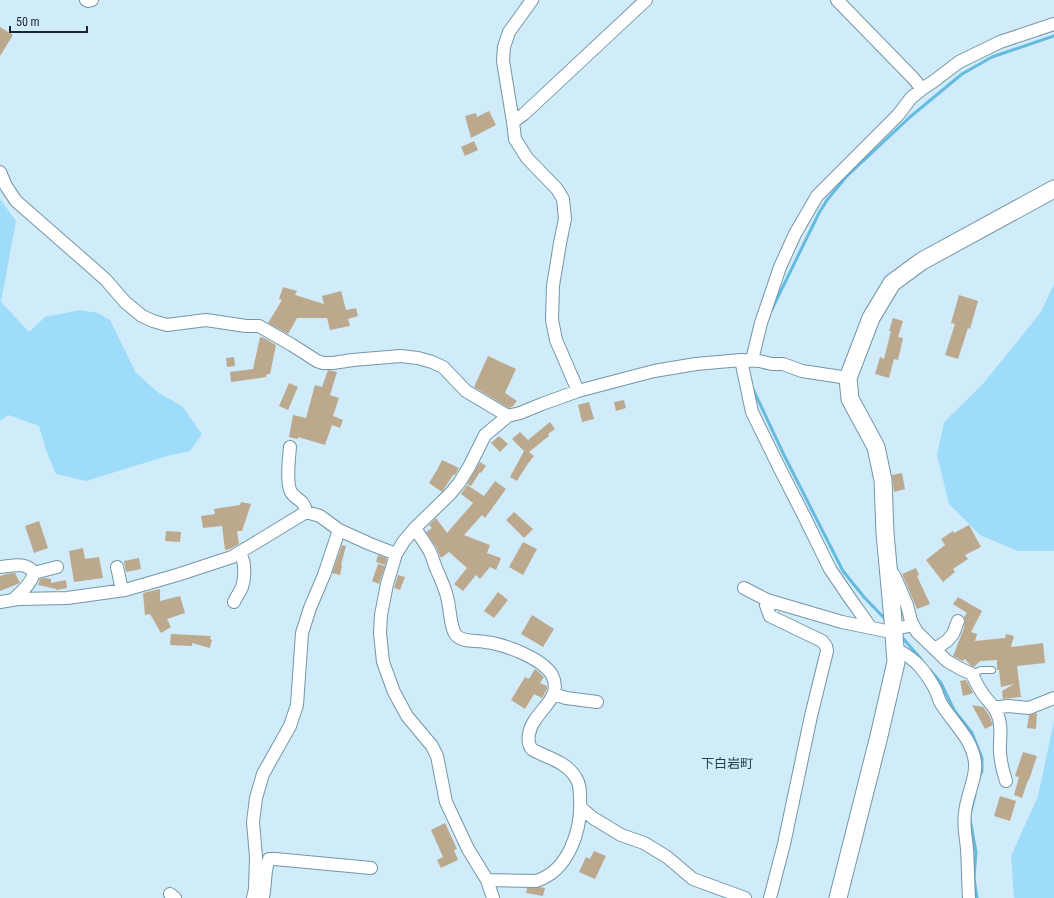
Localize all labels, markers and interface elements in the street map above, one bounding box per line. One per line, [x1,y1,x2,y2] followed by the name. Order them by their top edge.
[10,8,87,34] scale bar
[16,15,40,29] text: 50 m
[701,756,753,771] district label: 下白岩町

